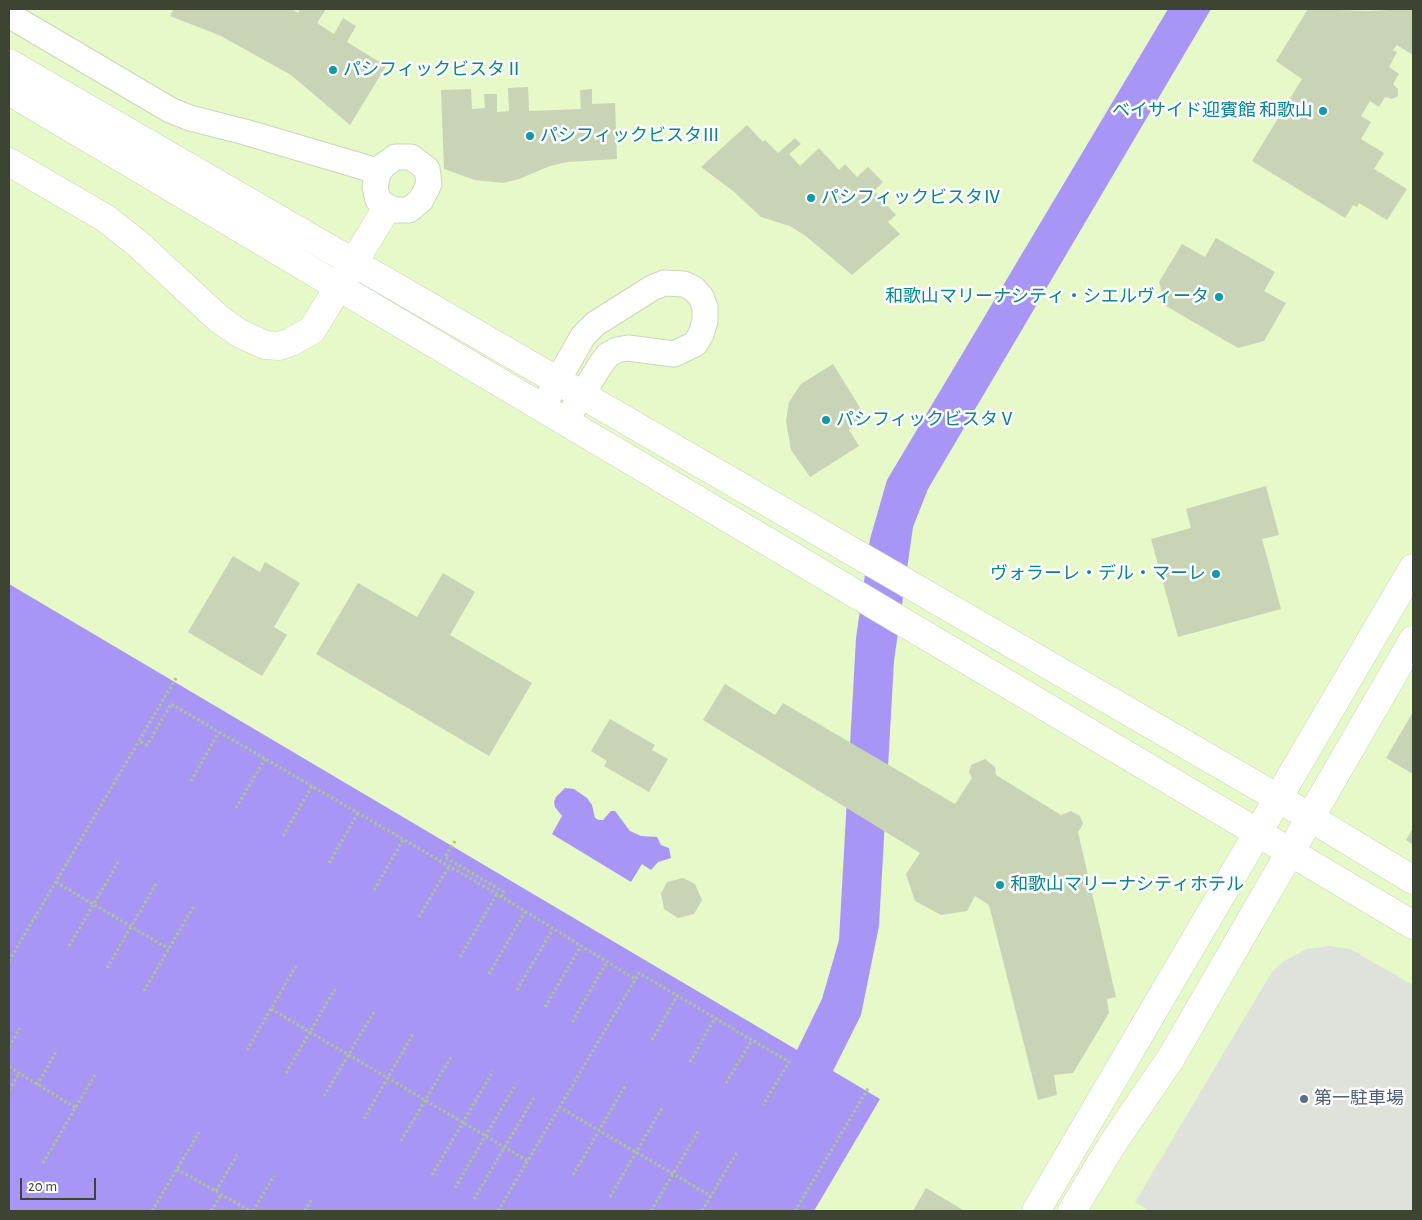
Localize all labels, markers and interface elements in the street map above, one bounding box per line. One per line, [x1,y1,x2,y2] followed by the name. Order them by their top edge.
[343,59,523,81] place label: パシフィックビスタⅡ
[327,64,339,76] marker: パシフィックビスタⅡ
[1112,100,1313,122] place label: ベイサイド迎賓館 和歌山
[1317,105,1329,117] marker: ベイサイド迎賓館 和歌山
[540,125,720,147] place label: パシフィックビスタⅢ
[524,130,536,142] marker: パシフィックビスタⅢ
[821,187,1001,209] place label: パシフィックビスタⅣ
[805,192,817,204] marker: パシフィックビスタⅣ
[885,286,1209,308] place label: 和歌山マリーナシティ・シエルヴィータ
[1213,291,1225,303] marker: 和歌山マリーナシティ・シエルヴィータ
[836,409,1016,431] place label: パシフィックビスタⅤ
[820,414,832,426] marker: パシフィックビスタⅤ
[990,563,1206,585] place label: ヴォラーレ・デル・マーレ
[1210,568,1222,580] marker: ヴォラーレ・デル・マーレ
[1010,874,1244,896] place label: 和歌山マリーナシティホテル
[994,879,1006,891] marker: 和歌山マリーナシティホテル
[1314,1088,1404,1110] place label: 第一駐車場
[1298,1093,1310,1105] marker: 第一駐車場
[22,1168,99,1200] scale bar
[28,1179,57,1194] text: 20 m

